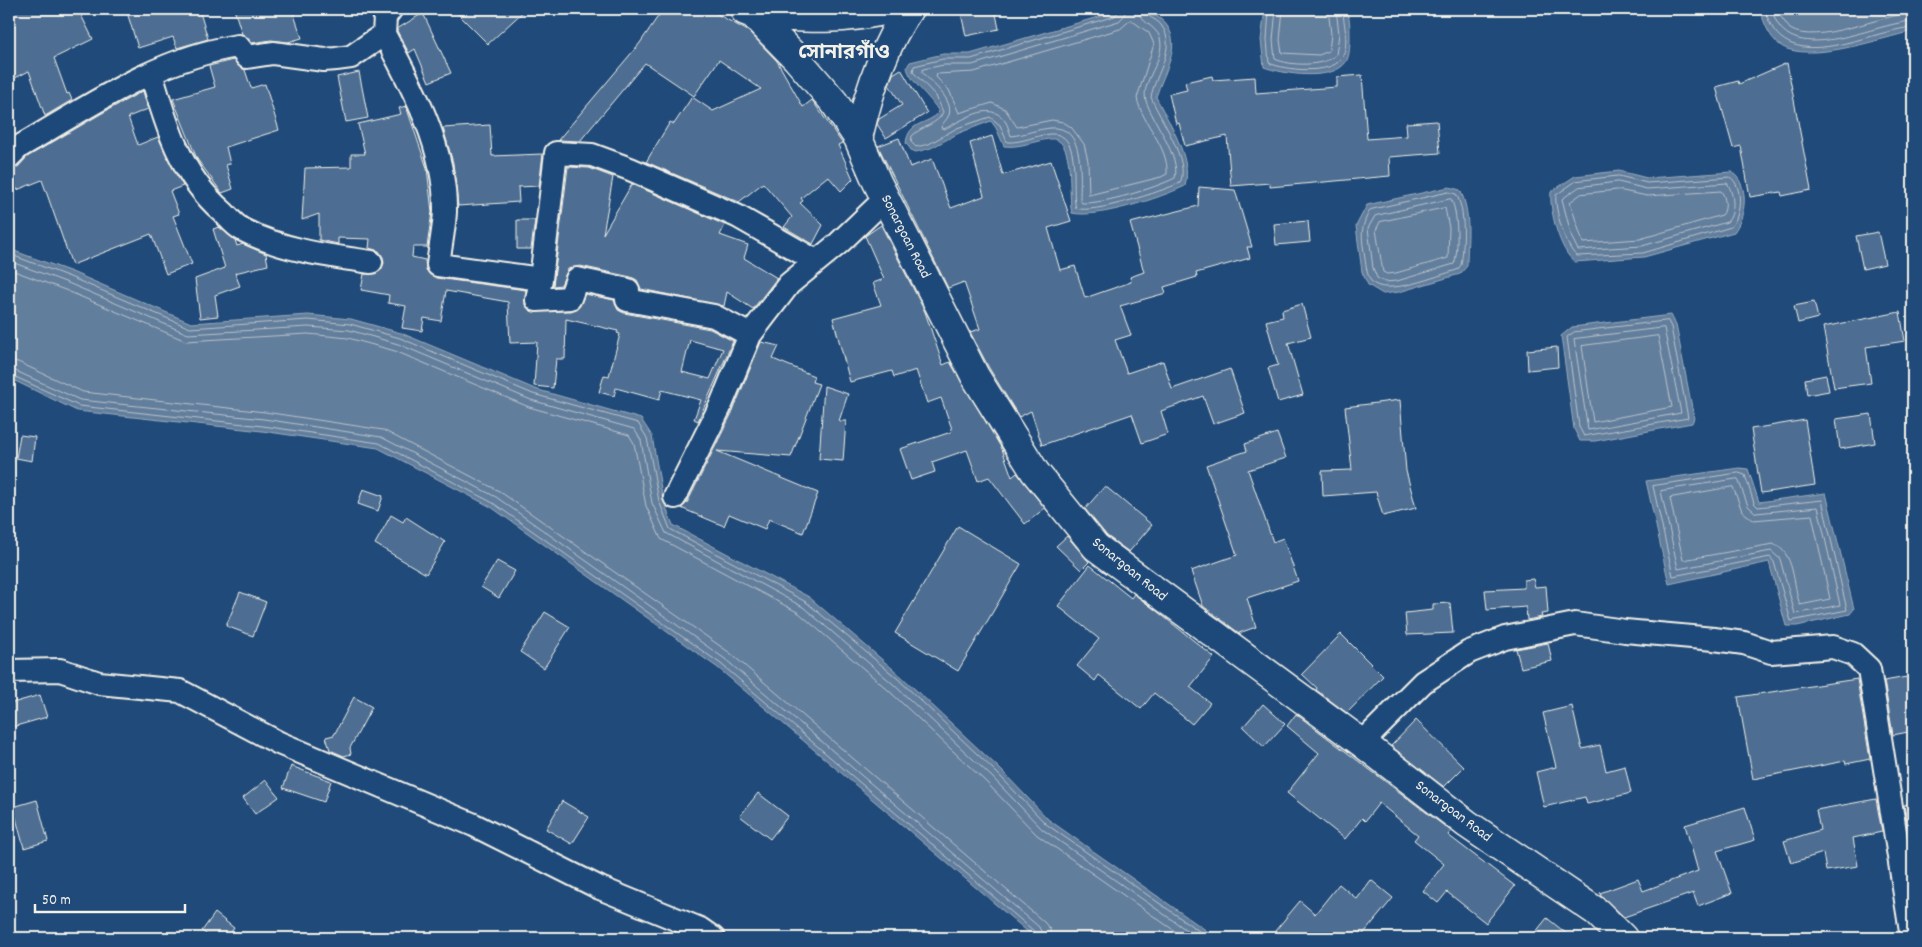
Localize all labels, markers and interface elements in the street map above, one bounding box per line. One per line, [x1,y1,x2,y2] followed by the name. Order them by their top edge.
[798,39,890,68] district label: সোনারগাঁও
[874,191,936,283] street label: Sonargoan Road
[1087,533,1171,607] street label: Sonargoan Road
[1410,776,1496,848] street label: Sonargoan Road
[35,882,185,914] scale bar
[42,890,71,912] text: 50 m

